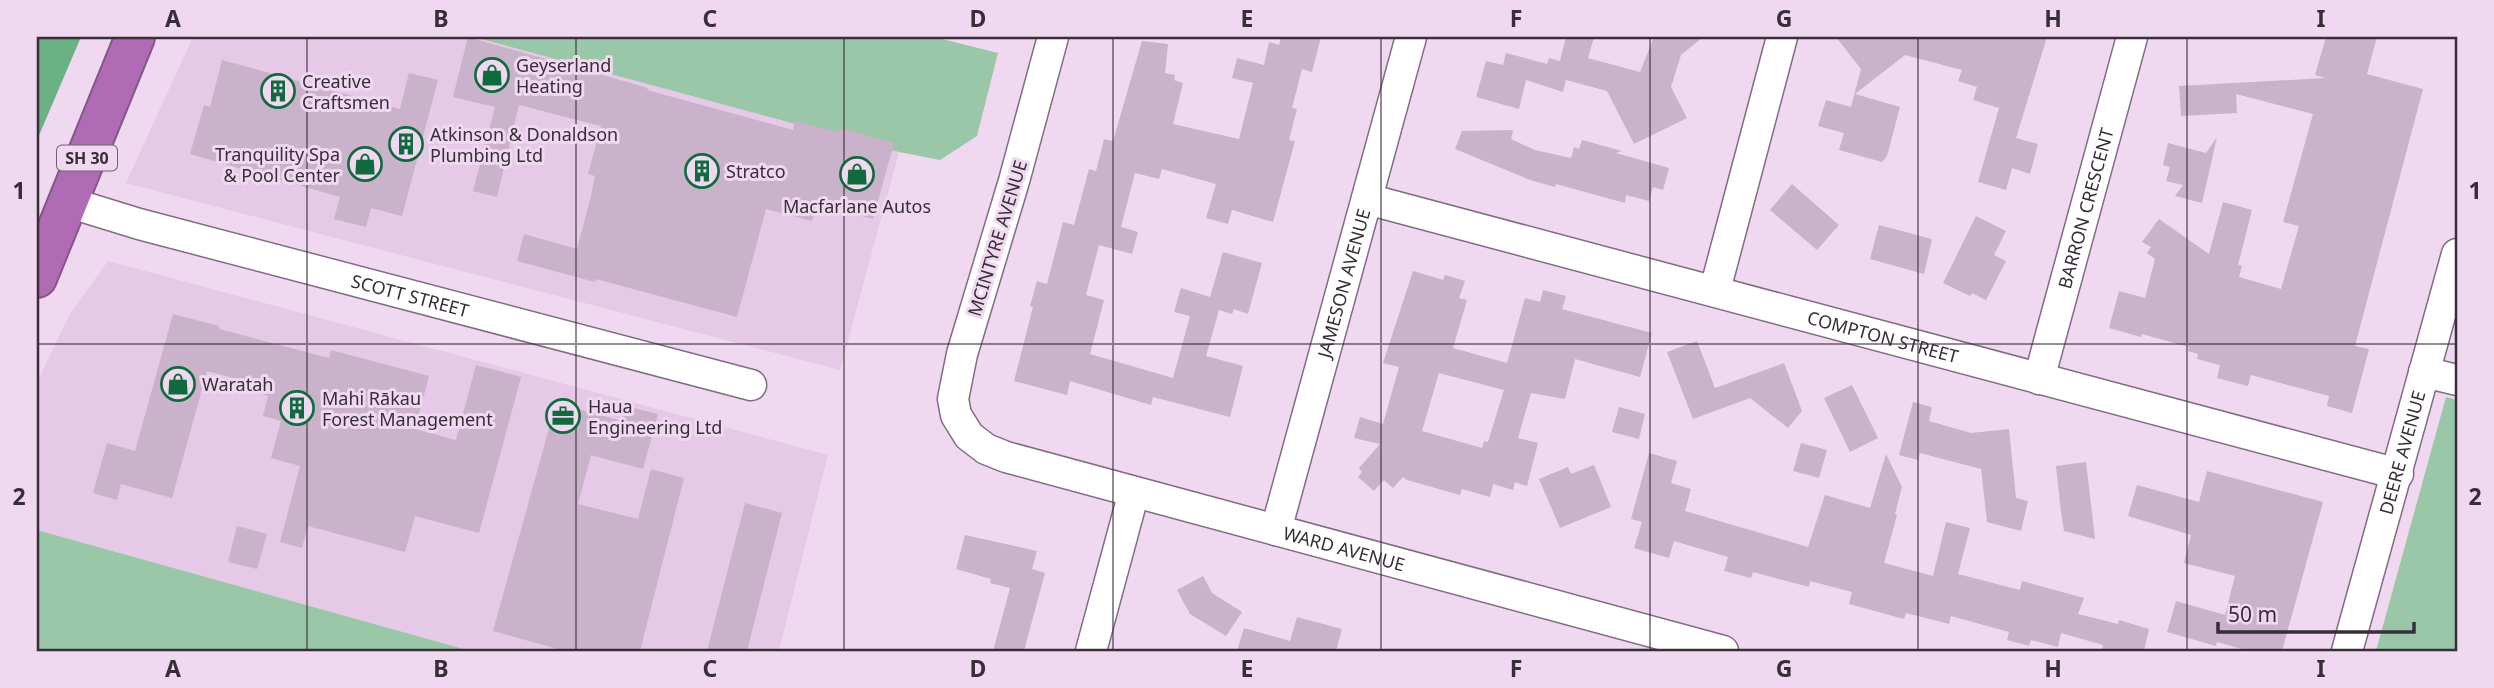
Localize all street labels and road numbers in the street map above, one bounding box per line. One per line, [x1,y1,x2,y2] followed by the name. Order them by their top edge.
[2052,125,2119,291] street label: BARRON CRESCENT
[57,146,117,170] road number: SH 30
[962,157,1032,319] street label: MCINTYRE AVENUE
[1311,206,1375,362] street label: JAMESON AVENUE
[349,268,472,322] street label: SCOTT STREET
[1805,305,1961,368] street label: COMPTON STREET
[2373,388,2431,517] street label: DEERE AVENUE
[1281,521,1408,576] street label: WARD AVENUE

